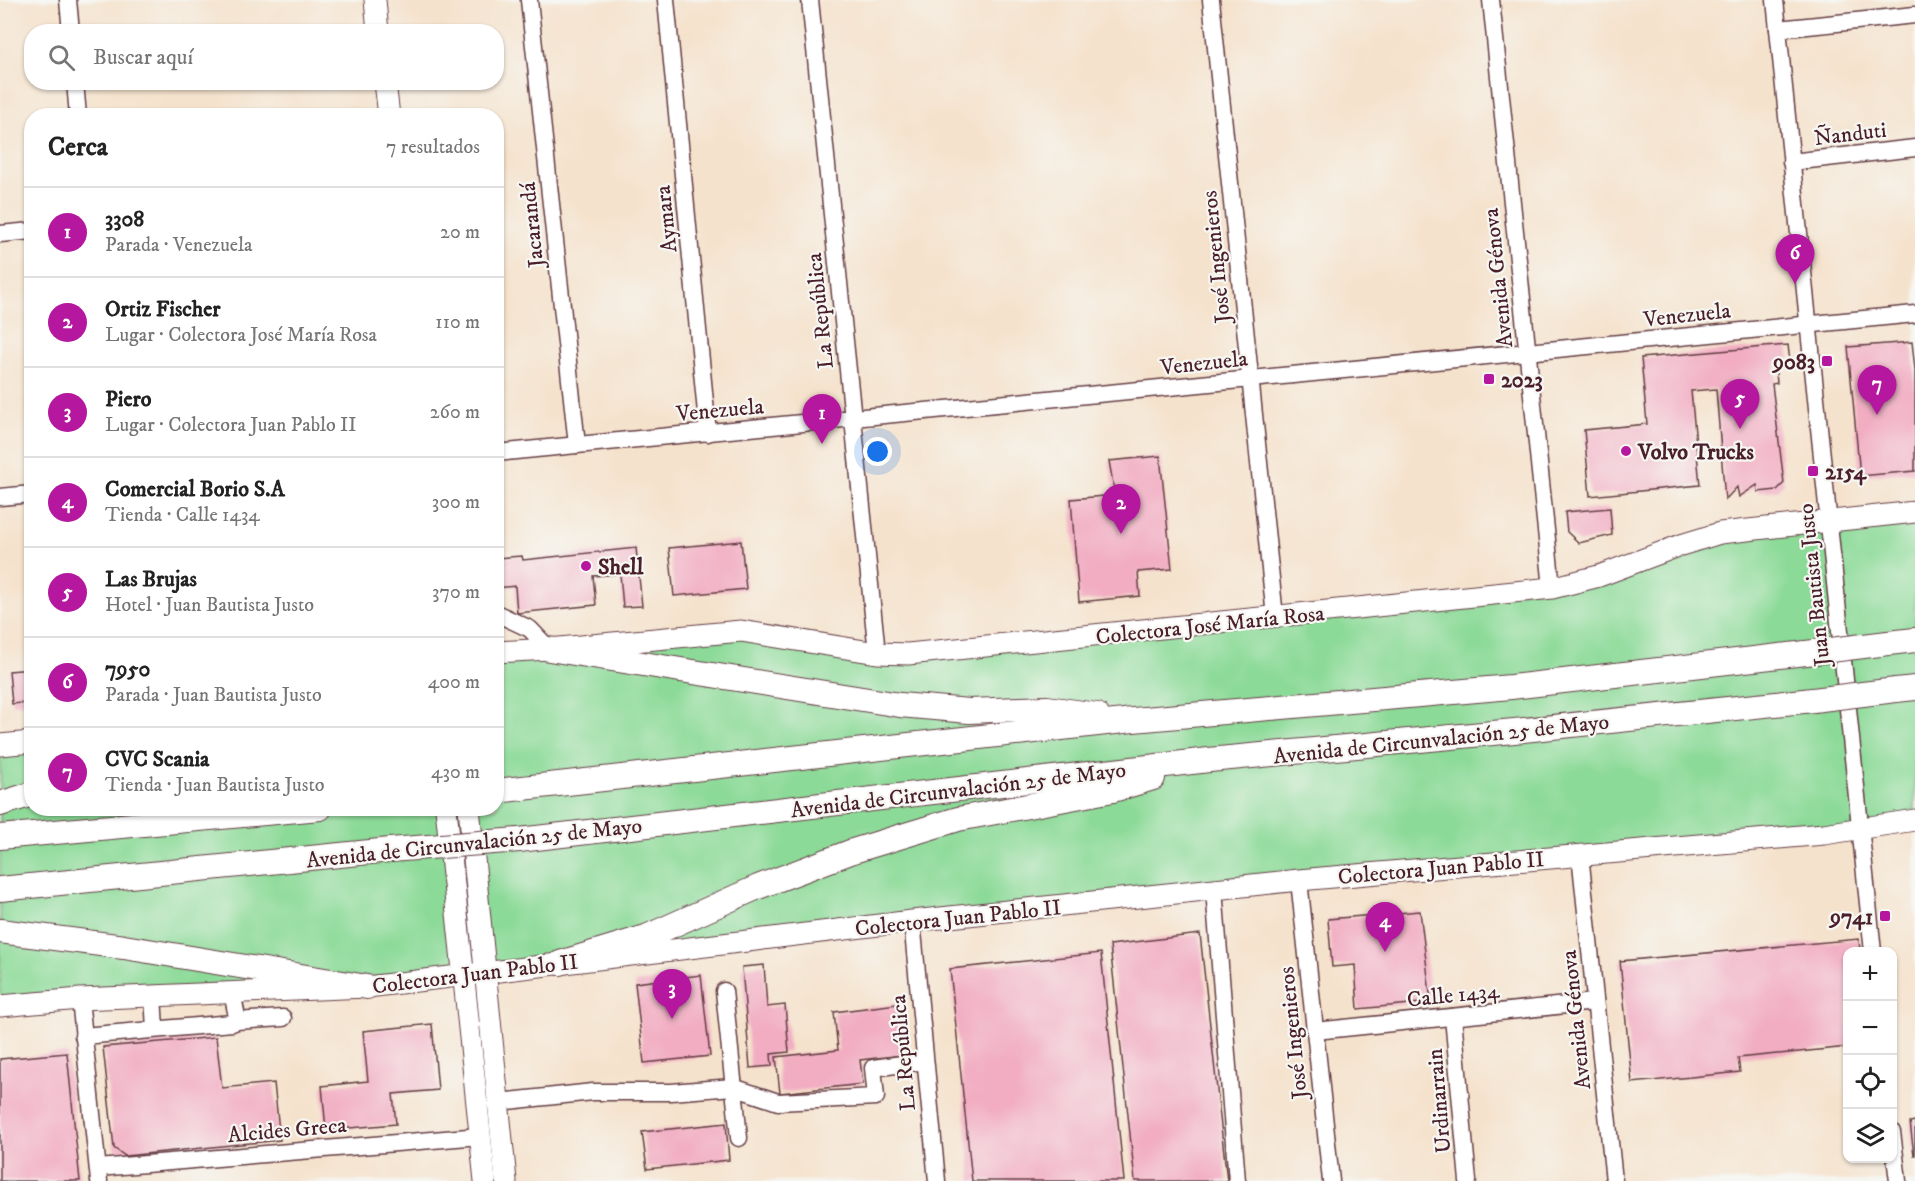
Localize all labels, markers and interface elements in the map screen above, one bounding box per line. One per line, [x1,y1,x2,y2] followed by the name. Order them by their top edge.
[24,24,504,90] search box
[45,41,78,74] icon: search
[93,44,193,71] text: Buscar aquí
[1812,116,1888,152] street label: Ñanduti
[48,131,108,164] text: Cerca
[386,135,480,160] text: 7 resultados
[515,180,551,271] street label: Jacarandá
[649,183,683,254] street label: Aymara
[1196,189,1237,326] street label: José Ingenieros
[105,206,144,233] text: 3308
[1478,206,1519,349] street label: Avenida Génova
[64,220,71,245] text: 1
[440,220,480,245] text: 20 m
[105,233,253,258] text: Parada · Venezuela
[1776,234,1814,284] pin: 6
[801,251,840,370] street label: La República
[105,296,220,323] text: Ortiz Fischer
[1641,297,1733,334] street label: Venezuela
[63,310,72,335] text: 2
[435,310,480,335] text: 110 m
[105,323,377,348] text: Lugar · Colectora José María Rosa
[1158,345,1250,382] street label: Venezuela
[1771,349,1815,376] place label: 9083
[1820,354,1834,368] marker: 9083
[1858,366,1896,415] pin: 7
[1501,367,1543,394] place label: 2023
[1482,372,1496,386] marker: 2023
[1720,380,1760,429] pin: 5
[105,386,151,413] text: Piero
[674,393,766,428] street label: Venezuela
[802,394,842,444] pin: 1
[64,400,71,425] text: 3
[430,400,480,425] text: 260 m
[105,413,357,438] text: Lugar · Colectora Juan Pablo II
[863,437,892,466] your location
[1637,439,1754,466] place label: Volvo Trucks
[1619,444,1633,458] marker: Volvo Trucks
[1825,459,1868,486] place label: 2154
[1806,464,1820,478] marker: 2154
[105,476,285,503] text: Comercial Borio S.A
[1102,484,1140,534] pin: 2
[62,490,73,515] text: 4
[432,490,480,515] text: 300 m
[1793,502,1837,670] street label: Juan Bautista Justo
[105,503,260,528] text: Tienda · Calle 1434
[598,554,644,581] place label: Shell
[579,559,593,573] marker: Shell
[105,566,197,593] text: Las Brujas
[63,580,72,605] text: 5
[432,580,480,605] text: 370 m
[105,593,314,618] text: Hotel · Juan Bautista Justo
[1094,600,1326,651] street label: Colectora José María Rosa
[105,656,150,683] text: 7950
[62,670,73,695] text: 6
[428,670,480,695] text: 400 m
[105,683,322,708] text: Parada · Juan Bautista Justo
[1272,708,1610,771] street label: Avenida de Circunvalación 25 de Mayo
[105,746,209,773] text: CVC Scania
[789,757,1127,824] street label: Avenida de Circunvalación 25 de Mayo
[62,760,73,785] text: 7
[431,760,480,785] text: 430 m
[105,773,325,798] text: Tienda · Juan Bautista Justo
[305,812,643,875] street label: Avenida de Circunvalación 25 de Mayo
[1337,846,1546,891] street label: Colectora Juan Pablo II
[854,894,1063,943] street label: Colectora Juan Pablo II
[1366,902,1404,952] pin: 4
[1828,904,1873,931] place label: 9741
[1878,909,1892,923] marker: 9741
[1843,947,1897,1163] map controls
[1843,947,1897,1001] button: +
[371,948,580,1001] street label: Colectora Juan Pablo II
[1556,948,1597,1091] street label: Avenida Génova
[1273,965,1314,1102] street label: José Ingenieros
[652,970,692,1019] pin: 3
[1406,977,1502,1014] street label: Calle 1434
[885,993,922,1112] street label: La República
[1843,1001,1897,1055] button: −
[1421,1047,1458,1154] street label: Urdinarrain
[1843,1055,1897,1109] button: locate
[1843,1109,1897,1163] button: layers
[227,1112,348,1149] street label: Alcides Greca

